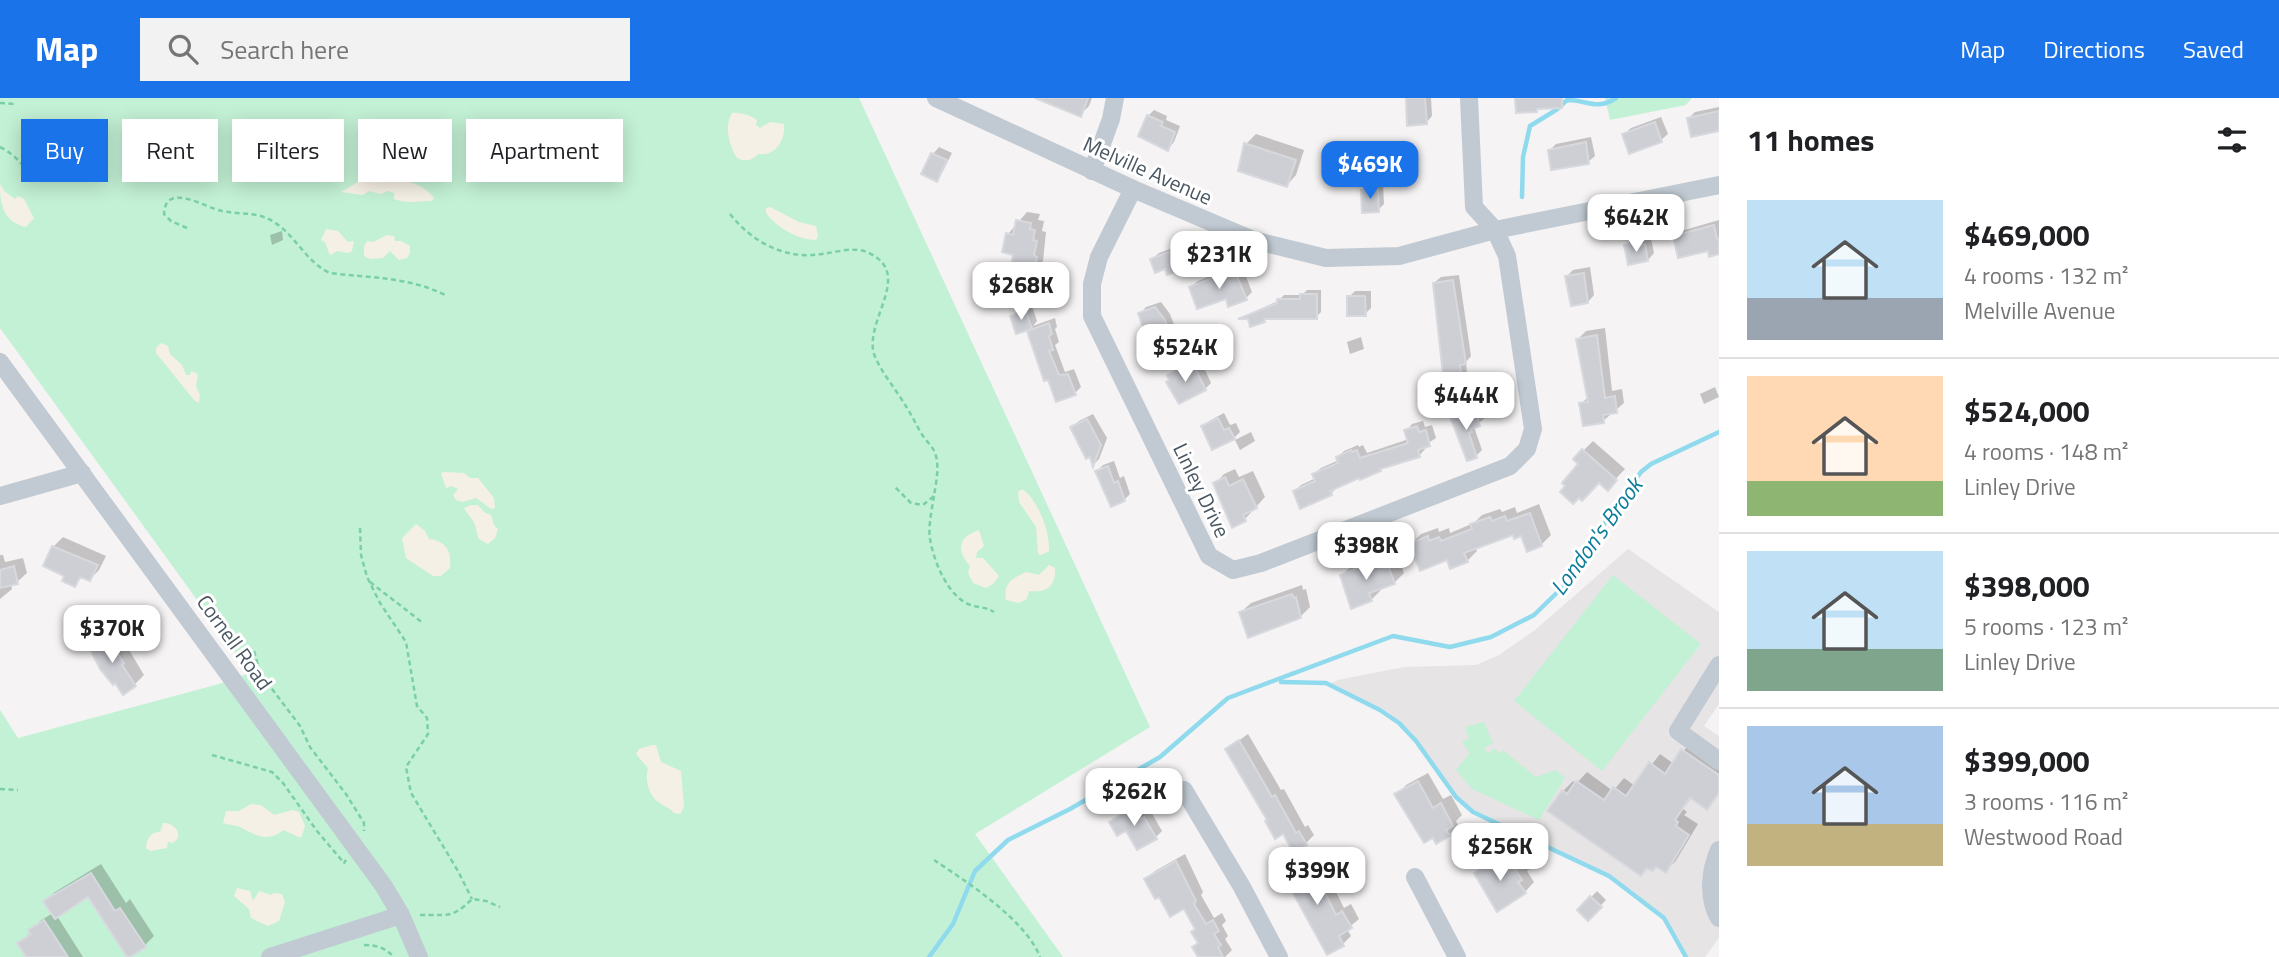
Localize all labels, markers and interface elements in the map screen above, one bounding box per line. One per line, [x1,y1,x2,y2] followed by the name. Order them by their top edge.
[140,18,630,81] search box
[35,24,98,74] text: Map
[164,30,202,68] icon: search
[220,30,349,69] text: Search here
[1960,31,2005,67] text: Map
[2043,31,2145,67] text: Directions
[2183,31,2244,67] text: Saved
[1747,117,1874,163] text: 11 homes
[21,119,108,182] chip: Buy
[122,119,218,182] chip: Rent
[232,119,344,182] chip: Filters
[358,119,452,182] chip: New
[466,119,623,182] chip: Apartment
[2213,121,2251,159] icon: filters
[1078,127,1218,213] street label: Melville Avenue
[1321,141,1419,201] pin: $469K
[1337,146,1403,181] text: $469K
[1587,194,1685,254] pin: $642K
[1603,199,1669,234] text: $642K
[1964,212,2090,258] text: $469,000
[1803,228,1887,312] icon: home
[1170,232,1268,291] pin: $231K
[1186,236,1252,271] text: $231K
[1964,258,2128,293] text: 4 rooms · 132 m²
[972,262,1070,322] pin: $268K
[988,267,1054,302] text: $268K
[1964,293,2115,328] text: Melville Avenue
[1136,324,1234,384] pin: $524K
[1152,329,1218,364] text: $524K
[1417,372,1515,432] pin: $444K
[1433,377,1499,412] text: $444K
[1964,388,2090,434] text: $524,000
[1803,404,1887,488] icon: home
[1964,434,2128,469] text: 4 rooms · 148 m²
[1165,437,1239,543] street label: Linley Drive
[1541,468,1652,602] water label: London's Brook
[1964,469,2076,504] text: Linley Drive
[1317,522,1415,582] pin: $398K
[1333,527,1399,562] text: $398K
[1964,563,2090,609] text: $398,000
[1803,579,1887,663] icon: home
[189,588,281,696] street label: Cornell Road
[63,606,161,665] pin: $370K
[1964,609,2128,644] text: 5 rooms · 123 m²
[79,610,145,645] text: $370K
[1964,644,2076,679] text: Linley Drive
[1964,738,2090,784] text: $399,000
[1803,754,1887,838] icon: home
[1085,768,1183,828] pin: $262K
[1101,773,1167,808] text: $262K
[1964,784,2128,819] text: 3 rooms · 116 m²
[1964,819,2123,854] text: Westwood Road
[1451,824,1549,883] pin: $256K
[1467,828,1533,863] text: $256K
[1268,848,1366,907] pin: $399K
[1284,852,1350,887] text: $399K

